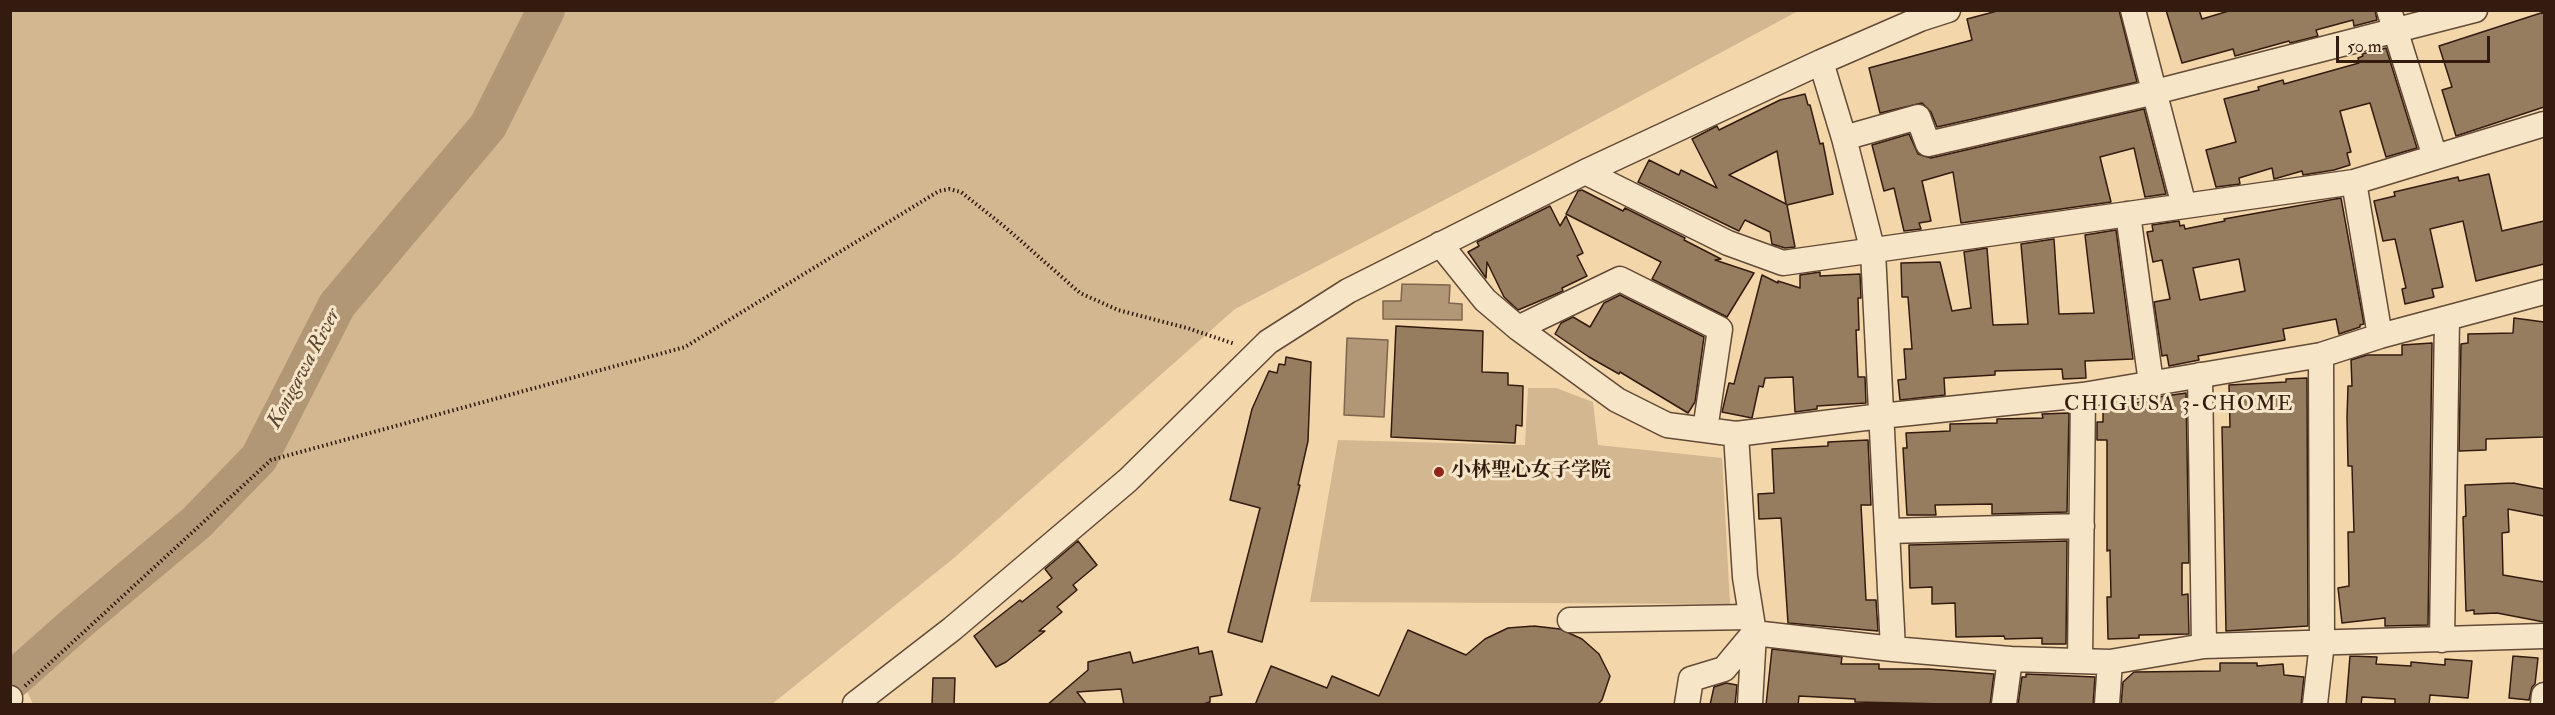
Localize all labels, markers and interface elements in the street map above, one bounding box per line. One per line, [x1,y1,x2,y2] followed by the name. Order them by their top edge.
[2339,24,2494,62] scale bar
[2347,35,2382,58] text: 50 m
[263,305,347,433] water label: Konigawa River
[2064,392,2294,418] district label: CHIGUSA 3-CHOME
[1451,460,1611,484] place label: 小林聖心女子学院
[1432,465,1446,479] marker: 小林聖心女子学院

